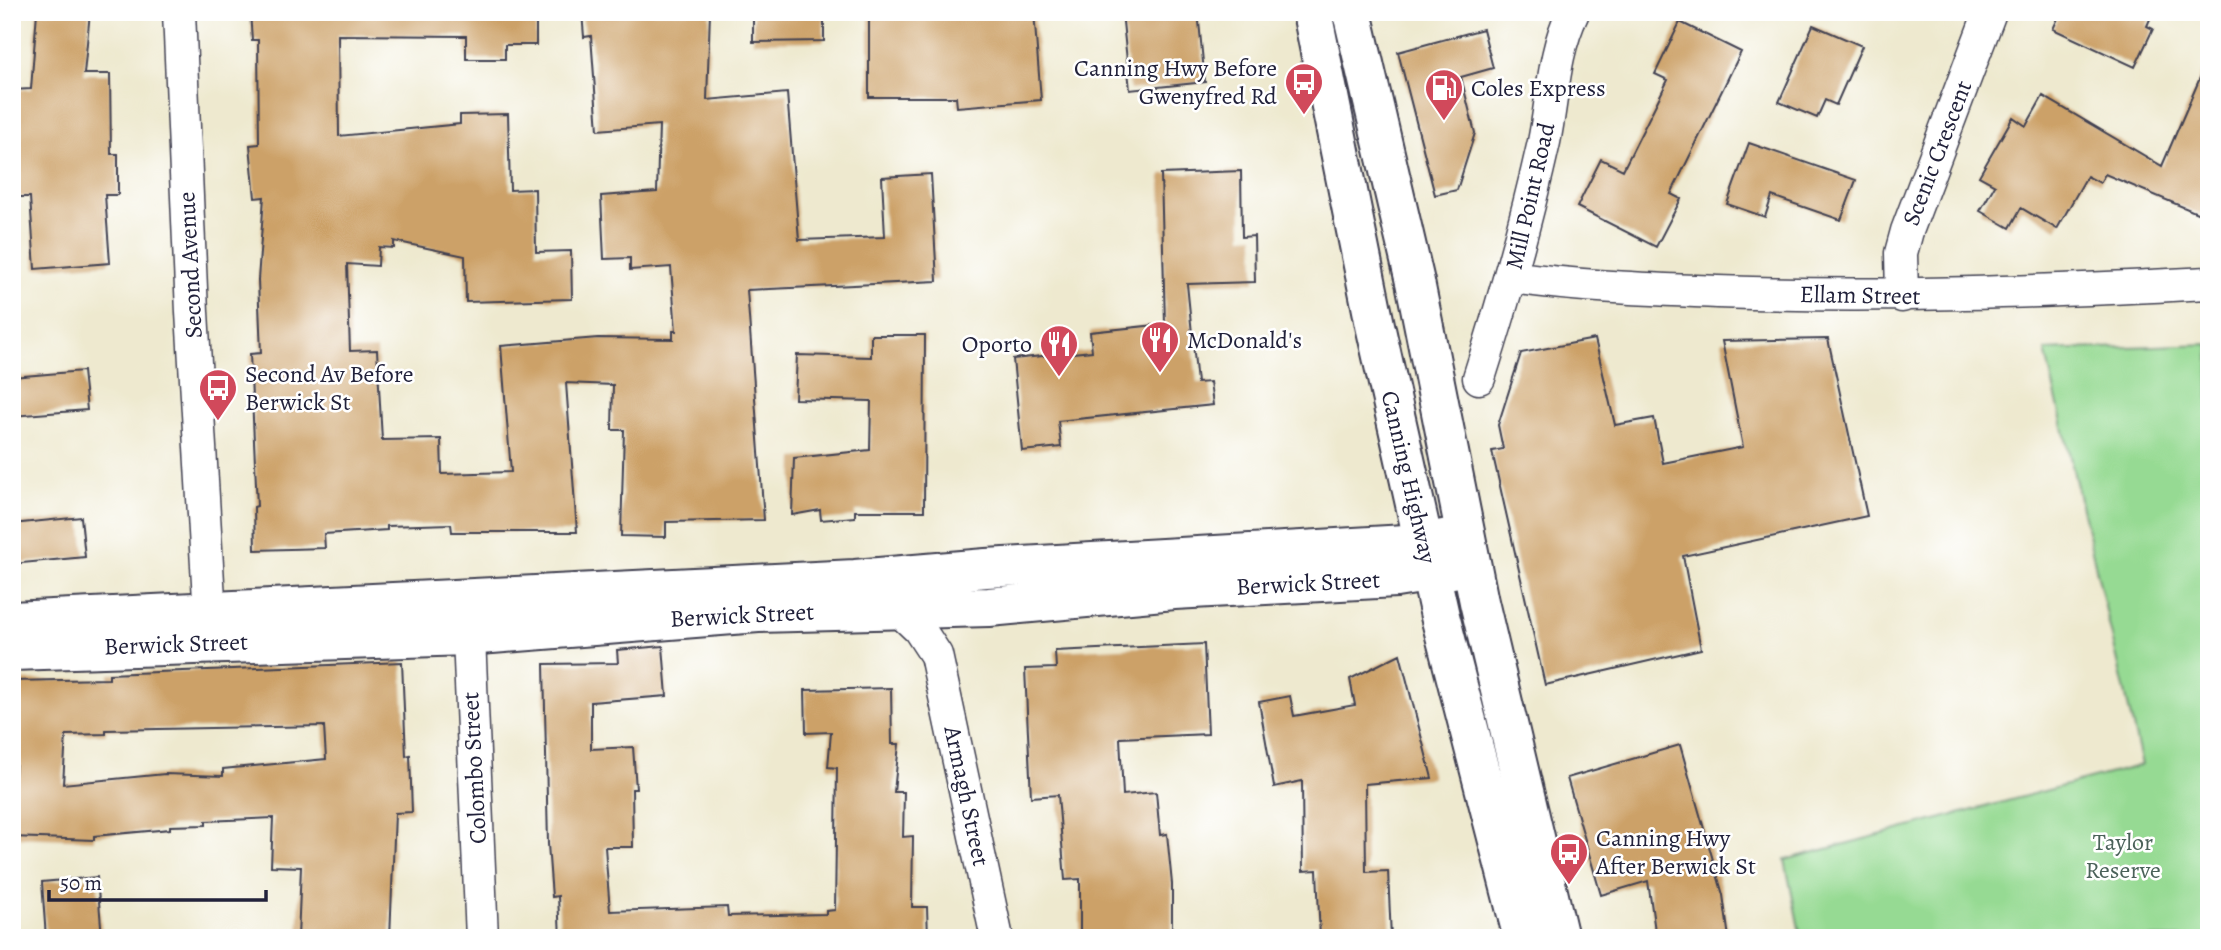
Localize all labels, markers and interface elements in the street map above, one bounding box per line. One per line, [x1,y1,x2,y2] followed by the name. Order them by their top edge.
[1074,52,1277,112] place label: Canning Hwy Before Gwenyfred Rd
[1283,61,1325,116] bus stop icon: Canning Hwy Before Gwenyfred Rd
[1423,67,1465,122] fuel station icon: Coles Express
[1471,72,1606,104] place label: Coles Express
[1895,76,1979,230] street label: Scenic Crescent
[1498,119,1562,273] street label: Mill Point Road
[170,191,210,339] street label: Second Avenue
[1799,278,1921,312] street label: Ellam Street
[1139,319,1181,374] restaurant icon: McDonald's
[1038,323,1080,378] restaurant icon: Oporto
[1187,324,1302,356] place label: McDonald's
[962,328,1032,360] place label: Oporto
[245,358,414,418] place label: Second Av Before Berwick St
[197,367,239,422] bus stop icon: Second Av Before Berwick St
[1374,388,1444,567] street label: Canning Highway
[1235,563,1381,603] street label: Berwick Street
[669,595,815,635] street label: Berwick Street
[104,625,249,663] street label: Berwick Street
[454,691,494,845] street label: Colombo Street
[936,722,997,869] street label: Armagh Street
[1595,822,1756,882] place label: Canning Hwy After Berwick St
[2085,826,2161,886] park label: Taylor Reserve
[1548,831,1590,886] bus stop icon: Canning Hwy After Berwick St
[49,859,266,903] scale bar
[60,869,102,897] text: 50 m

